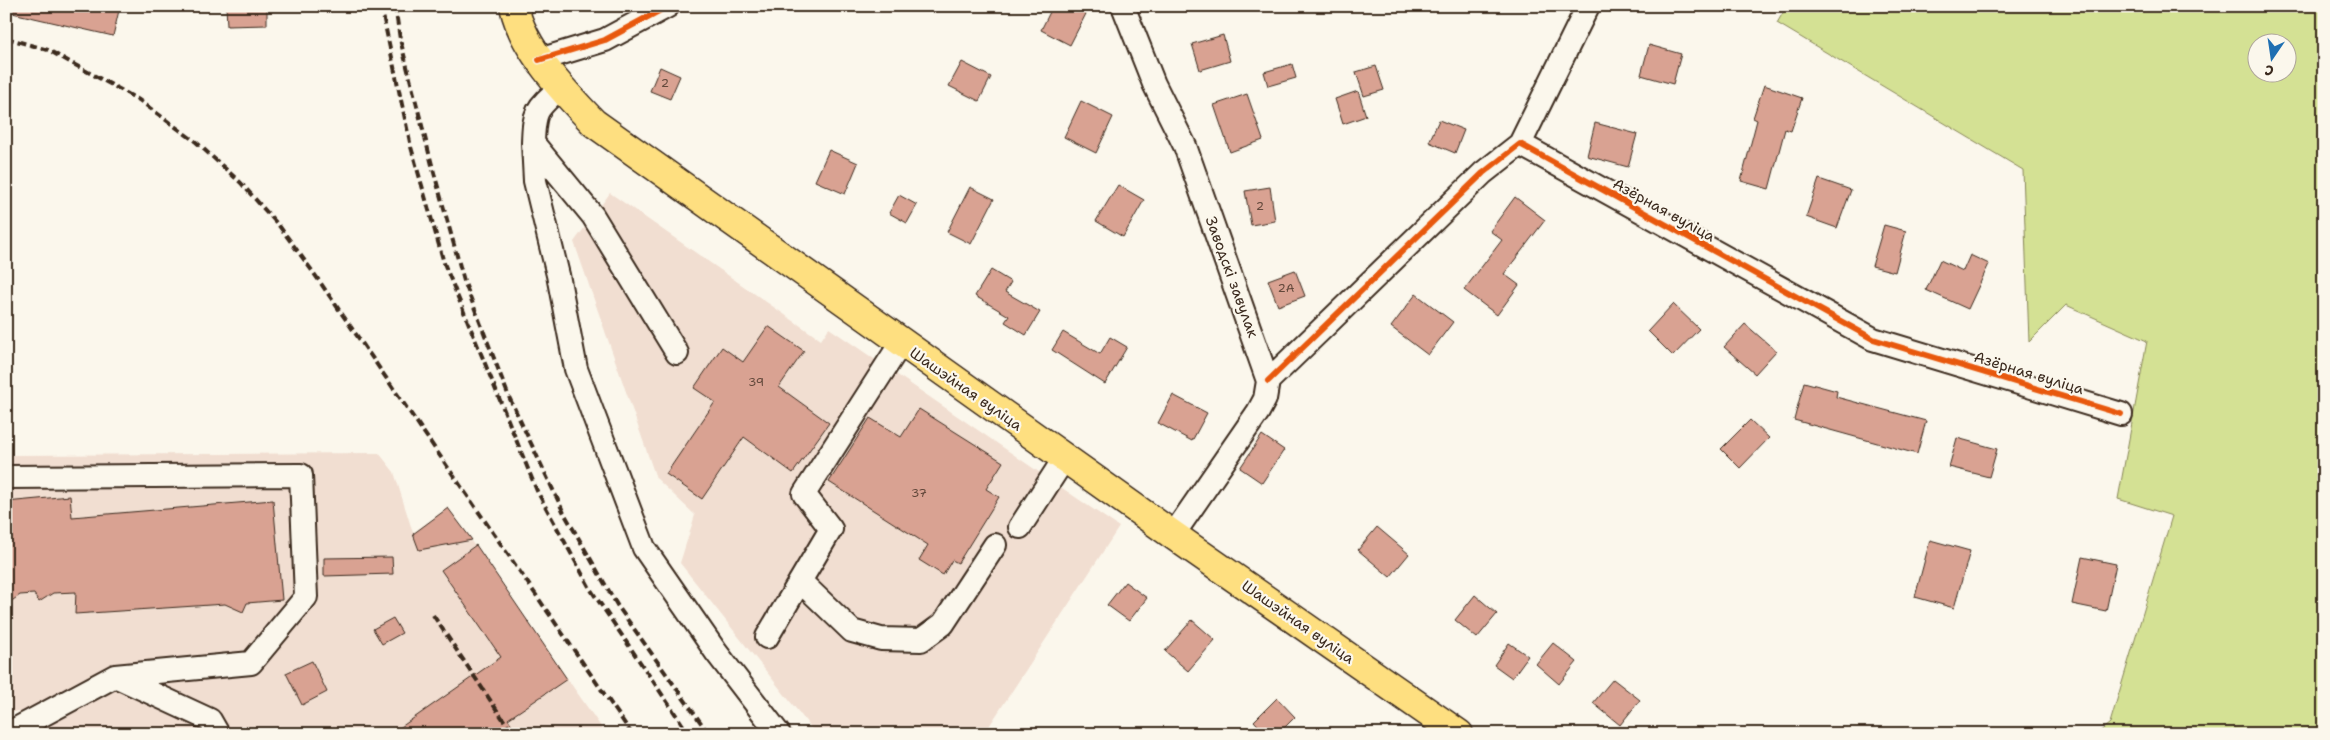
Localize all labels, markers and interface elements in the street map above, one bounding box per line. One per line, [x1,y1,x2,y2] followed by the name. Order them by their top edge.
[2248,32,2298,82] north arrow
[2263,61,2275,80] text: С
[661,75,669,91] house number: 2
[1609,174,1719,247] street label: Азёрная вуліца
[1256,198,1264,214] house number: 2
[1201,214,1263,340] street label: Заводскі завулак
[1277,280,1295,296] house number: 2А
[906,343,1027,436] street label: Шашэйная вуліца
[1972,347,2087,399] street label: Азёрная вуліца
[748,374,764,390] house number: 39
[911,485,927,501] house number: 37
[1238,576,1359,669] street label: Шашэйная вуліца

